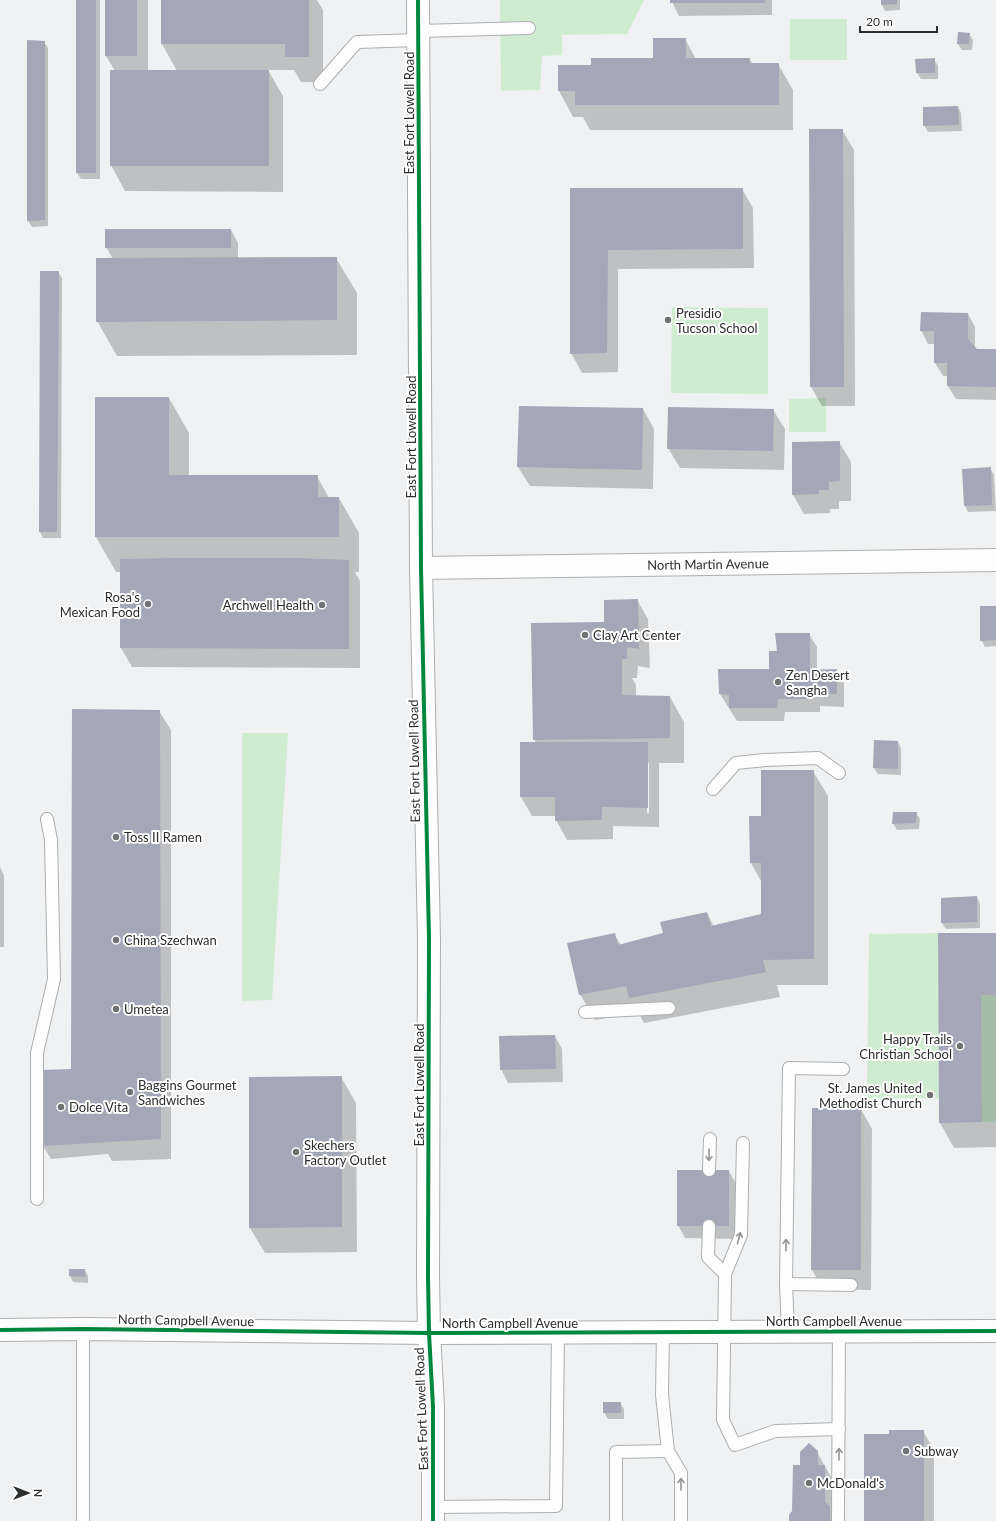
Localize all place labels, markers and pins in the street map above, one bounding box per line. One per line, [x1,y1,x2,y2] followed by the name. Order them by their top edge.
[676,305,758,336] place label: Presidio Tucson School
[663,315,673,325] marker: Presidio Tucson School
[60,589,140,620] place label: Rosa's Mexican Food
[223,597,314,613] place label: Archwell Health
[143,599,153,609] marker: Rosa's Mexican Food
[317,600,327,610] marker: Archwell Health
[593,627,681,643] place label: Clay Art Center
[580,630,590,640] marker: Clay Art Center
[786,667,850,698] place label: Zen Desert Sangha
[773,677,783,687] marker: Zen Desert Sangha
[124,829,202,845] place label: Toss II Ramen
[111,832,121,842] marker: Toss II Ramen
[124,932,217,948] place label: China Szechwan
[111,935,121,945] marker: China Szechwan
[124,1001,169,1017] place label: Umetea
[111,1004,121,1014] marker: Umetea
[859,1031,952,1062] place label: Happy Trails Christian School
[955,1041,965,1051] marker: Happy Trails Christian School
[138,1077,237,1108] place label: Baggins Gourmet Sandwiches
[819,1080,922,1111] place label: St. James United Methodist Church
[125,1087,135,1097] marker: Baggins Gourmet Sandwiches
[925,1090,935,1100] marker: St. James United Methodist Church
[69,1099,128,1115] place label: Dolce Vita
[56,1102,66,1112] marker: Dolce Vita
[304,1137,387,1168] place label: Skechers Factory Outlet
[291,1147,301,1157] marker: Skechers Factory Outlet
[914,1443,959,1459] place label: Subway
[901,1446,911,1456] marker: Subway
[817,1475,885,1491] place label: McDonald's
[804,1478,814,1488] marker: McDonald's

